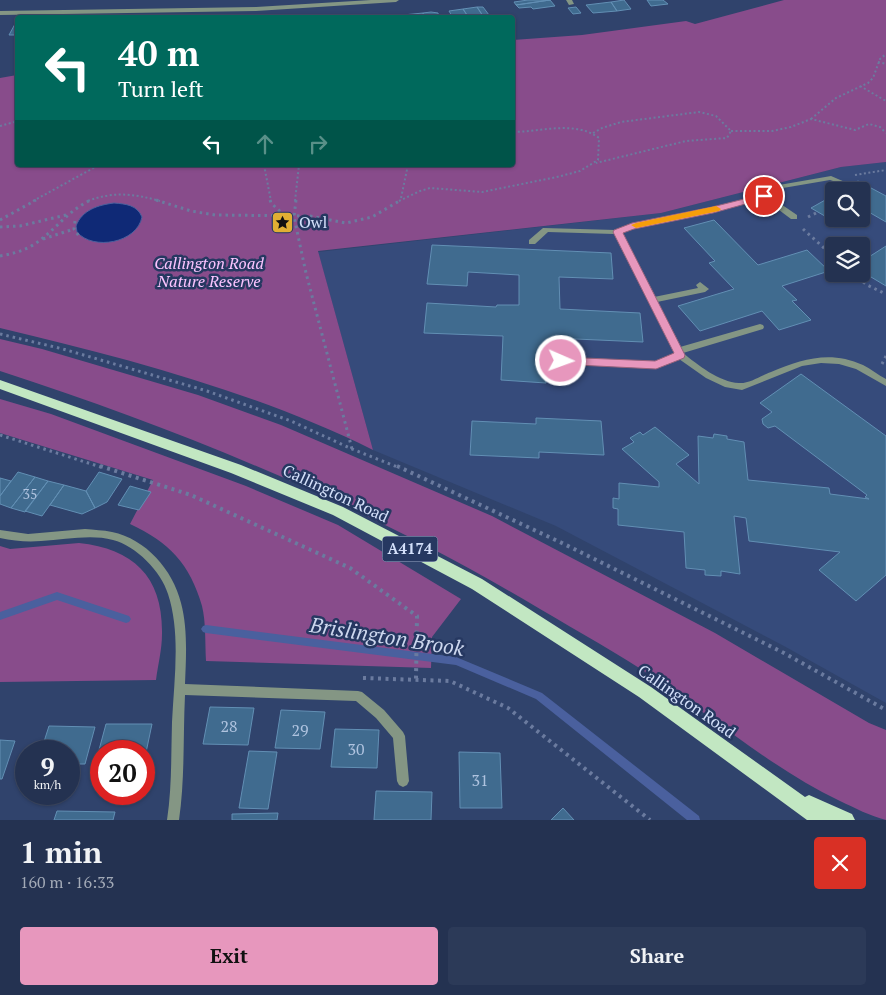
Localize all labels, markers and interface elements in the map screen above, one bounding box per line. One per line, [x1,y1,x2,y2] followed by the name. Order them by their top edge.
[118,30,199,76] text: 40 m
[35,35,100,100] icon: left
[118,74,204,103] text: Turn left
[198,130,226,158] icon: left
[251,130,279,158] icon: ahead
[304,130,332,158] icon: right
[743,175,785,217] pin
[750,182,778,210] icon: arrive
[825,182,870,282] map controls
[825,182,870,227] button: search
[271,210,295,234] place icon: Owl
[299,211,327,233] place label: Owl
[825,237,870,282] button: layers
[154,252,264,292] park label: Callington Road Nature Reserve
[534,334,586,386] position arrow
[279,459,393,527] street label: Callington Road
[23,484,37,503] house number: 35
[382,536,438,562] road number: A4174
[307,610,467,662] water label: Brislington Brook
[634,659,740,743] street label: Callington Road
[220,715,238,737] house number: 28
[291,719,309,741] house number: 29
[347,738,365,760] house number: 30
[90,740,155,805] speed limit sign: 20
[40,750,55,783] text: 9
[471,769,489,791] house number: 31
[34,777,61,792] text: km/h
[20,832,102,872] text: 1 min
[814,837,866,889] button: close
[20,871,114,893] text: 160 m · 16:33
[20,927,438,985] button: Exit
[448,927,866,985] button: Share

